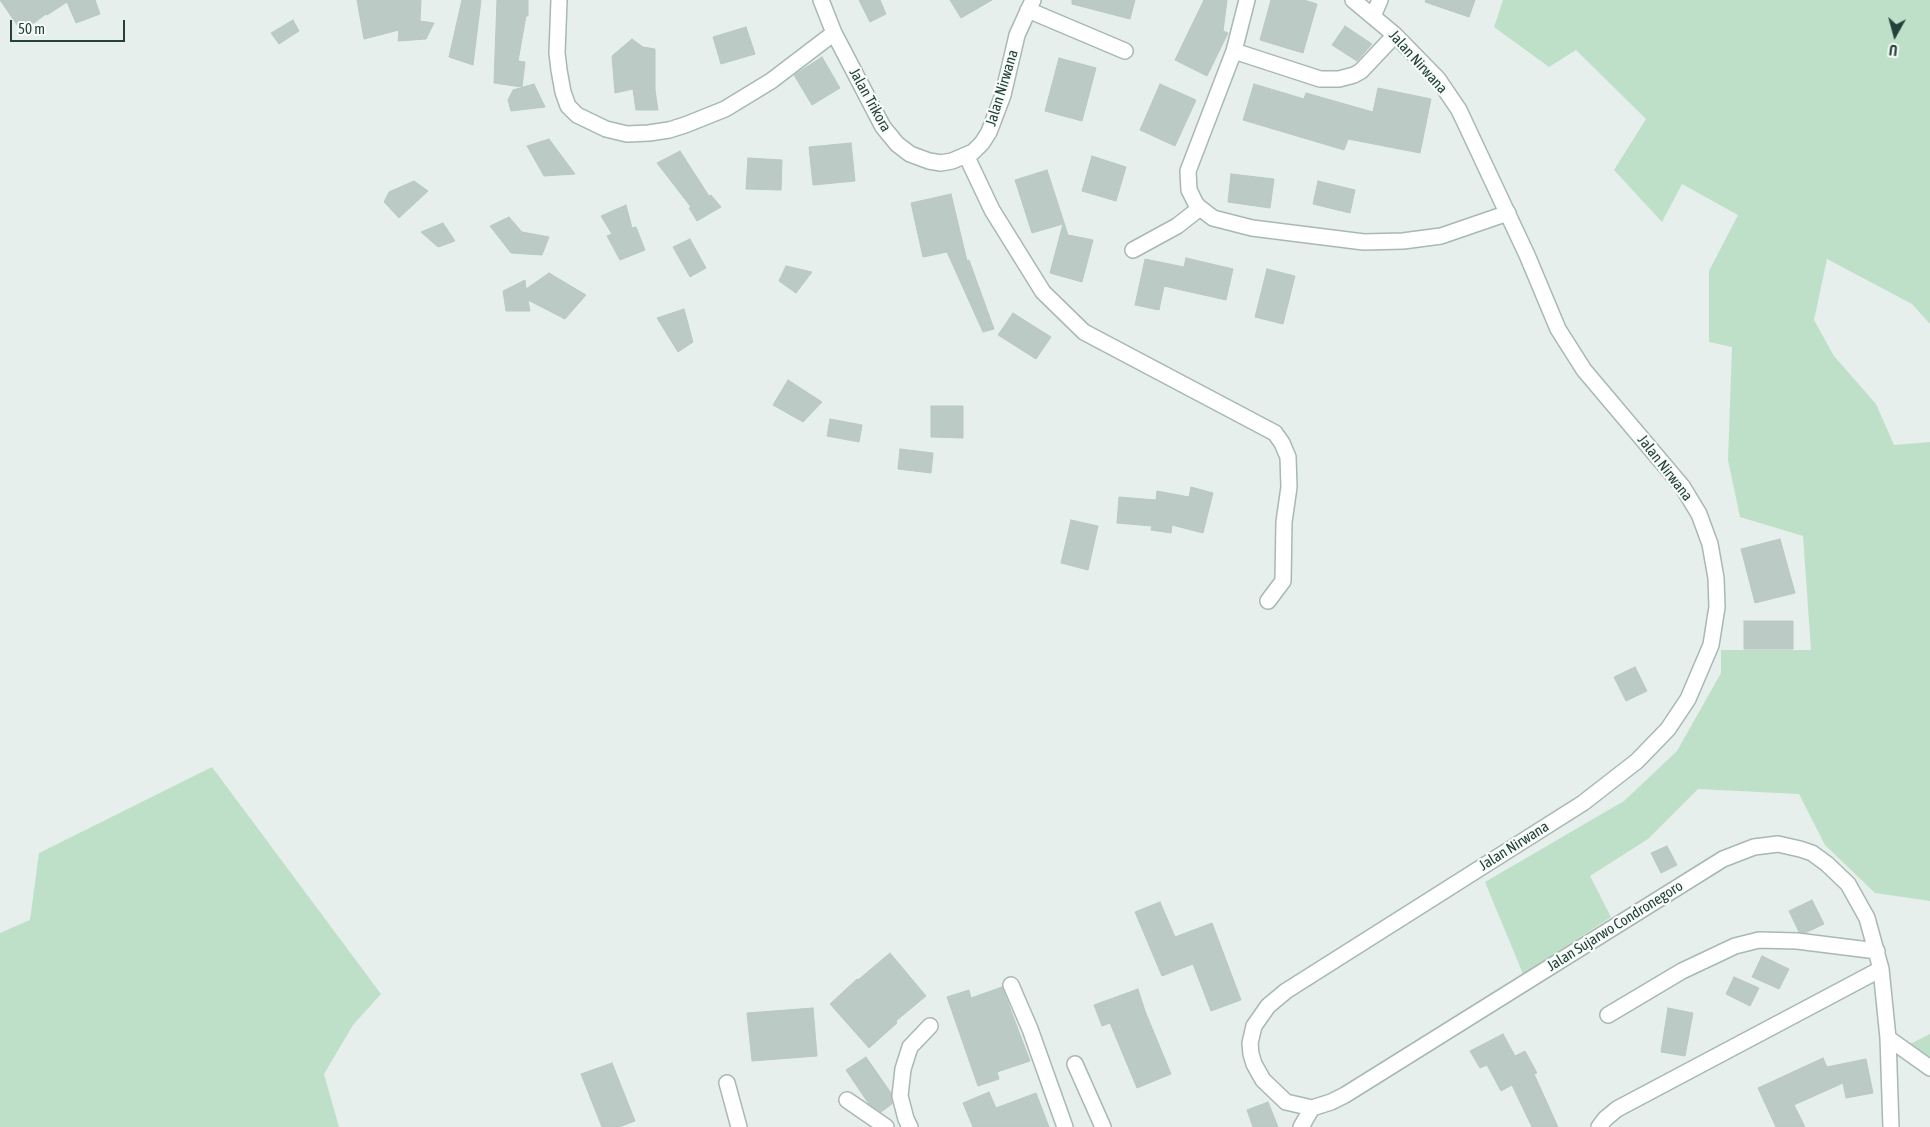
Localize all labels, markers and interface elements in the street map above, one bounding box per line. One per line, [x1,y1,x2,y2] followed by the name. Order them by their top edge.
[12,10,128,42] scale bar
[1870,10,1920,60] north arrow
[18,20,45,37] text: 50 m
[1385,27,1451,97] street label: Jalan Nirwana
[1888,41,1898,58] text: U
[982,48,1022,128] street label: Jalan Nirwana
[845,65,895,135] street label: Jalan Trikora
[1634,431,1696,505] street label: Jalan Nirwana
[1476,817,1552,875] street label: Jalan Nirwana
[1544,877,1686,975] street label: Jalan Sujarwo Condronegoro

